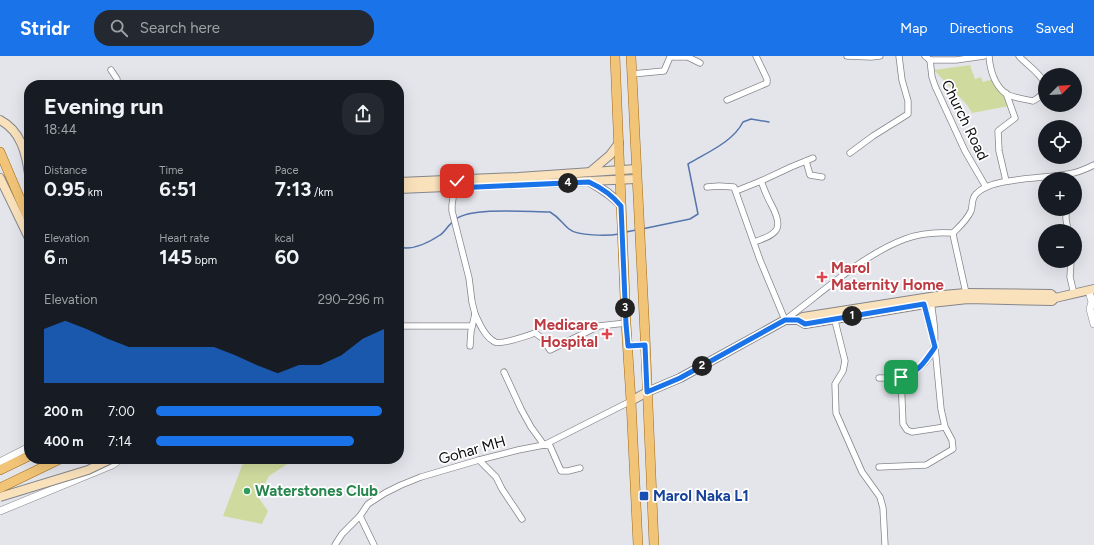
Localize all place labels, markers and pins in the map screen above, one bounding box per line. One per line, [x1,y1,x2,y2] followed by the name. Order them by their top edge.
[440,164,474,198] pin
[558,173,578,193] pin: 4
[831,259,944,294] place label: Marol Maternity Home
[816,271,828,283] marker: Marol Maternity Home
[615,298,635,318] pin: 3
[842,306,862,326] pin: 1
[534,316,599,351] place label: Medicare Hospital
[601,328,613,340] marker: Medicare Hospital
[692,356,712,376] pin: 2
[884,360,918,394] pin
[255,482,378,500] place label: Waterstones Club
[242,486,252,496] marker: Waterstones Club
[653,487,749,505] place label: Marol Naka L1
[638,490,650,502] marker: Marol Naka L1

